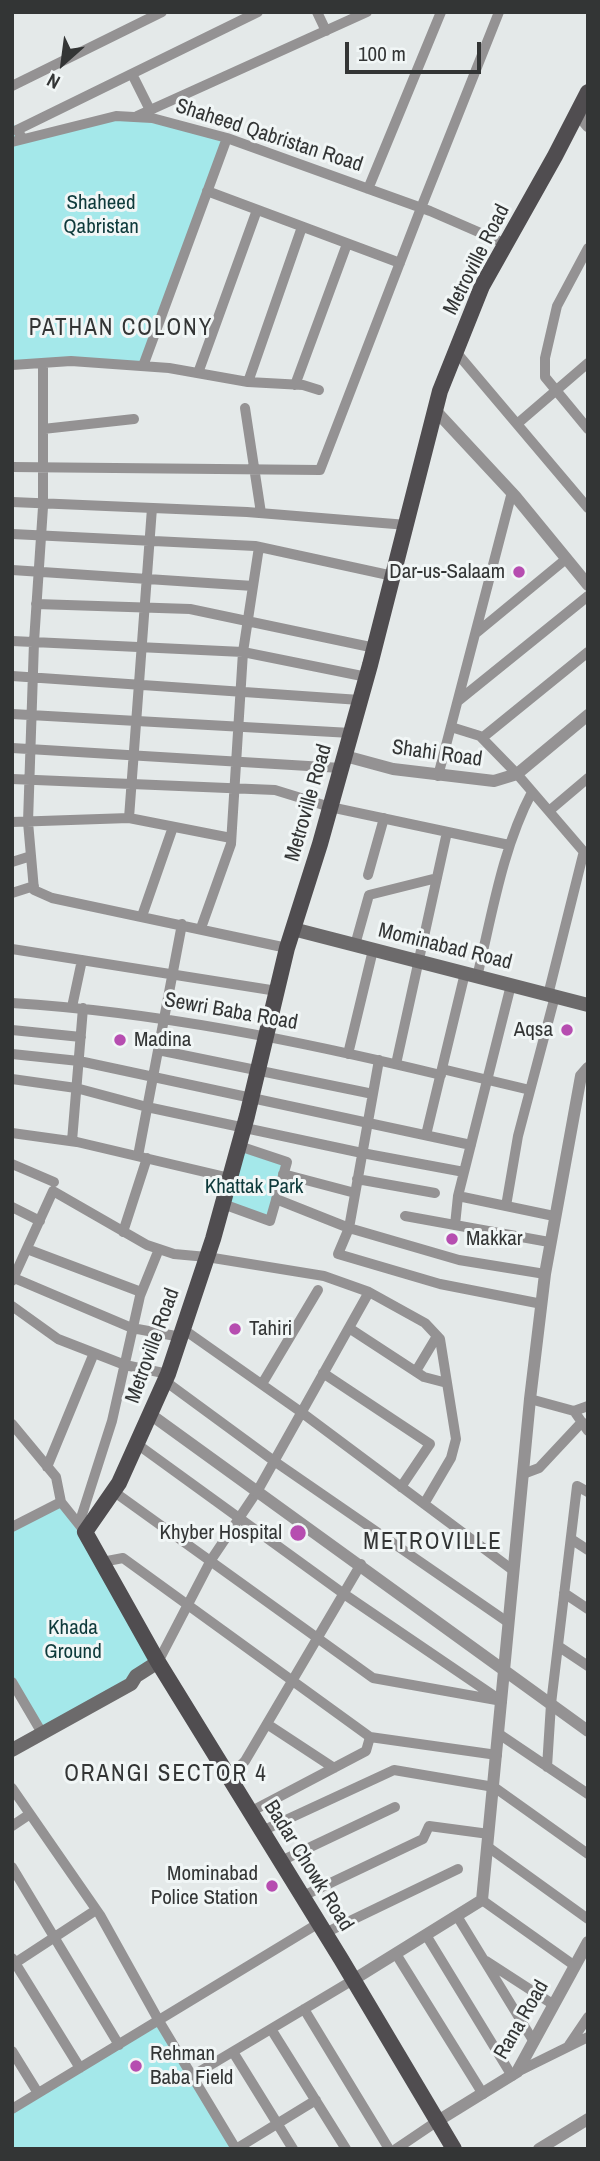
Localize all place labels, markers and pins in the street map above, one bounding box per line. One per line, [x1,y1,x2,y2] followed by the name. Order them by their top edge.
[389,559,505,585] place label: Dar-us-Salaam
[511,564,527,580] marker: Dar-us-Salaam
[514,1017,553,1043] place label: Aqsa
[559,1022,575,1038] marker: Aqsa
[134,1027,191,1053] place label: Madina
[112,1032,128,1048] marker: Madina
[466,1226,522,1252] place label: Makkar
[444,1231,460,1247] marker: Makkar
[249,1316,292,1342] place label: Tahiri
[227,1321,243,1337] marker: Tahiri
[159,1520,282,1546] place label: Khyber Hospital
[288,1523,308,1543] marker: Khyber Hospital
[151,1861,258,1911] place label: Mominabad Police Station
[264,1878,280,1894] marker: Mominabad Police Station
[150,2041,233,2091] place label: Rehman Baba Field
[128,2058,144,2074] marker: Rehman Baba Field

